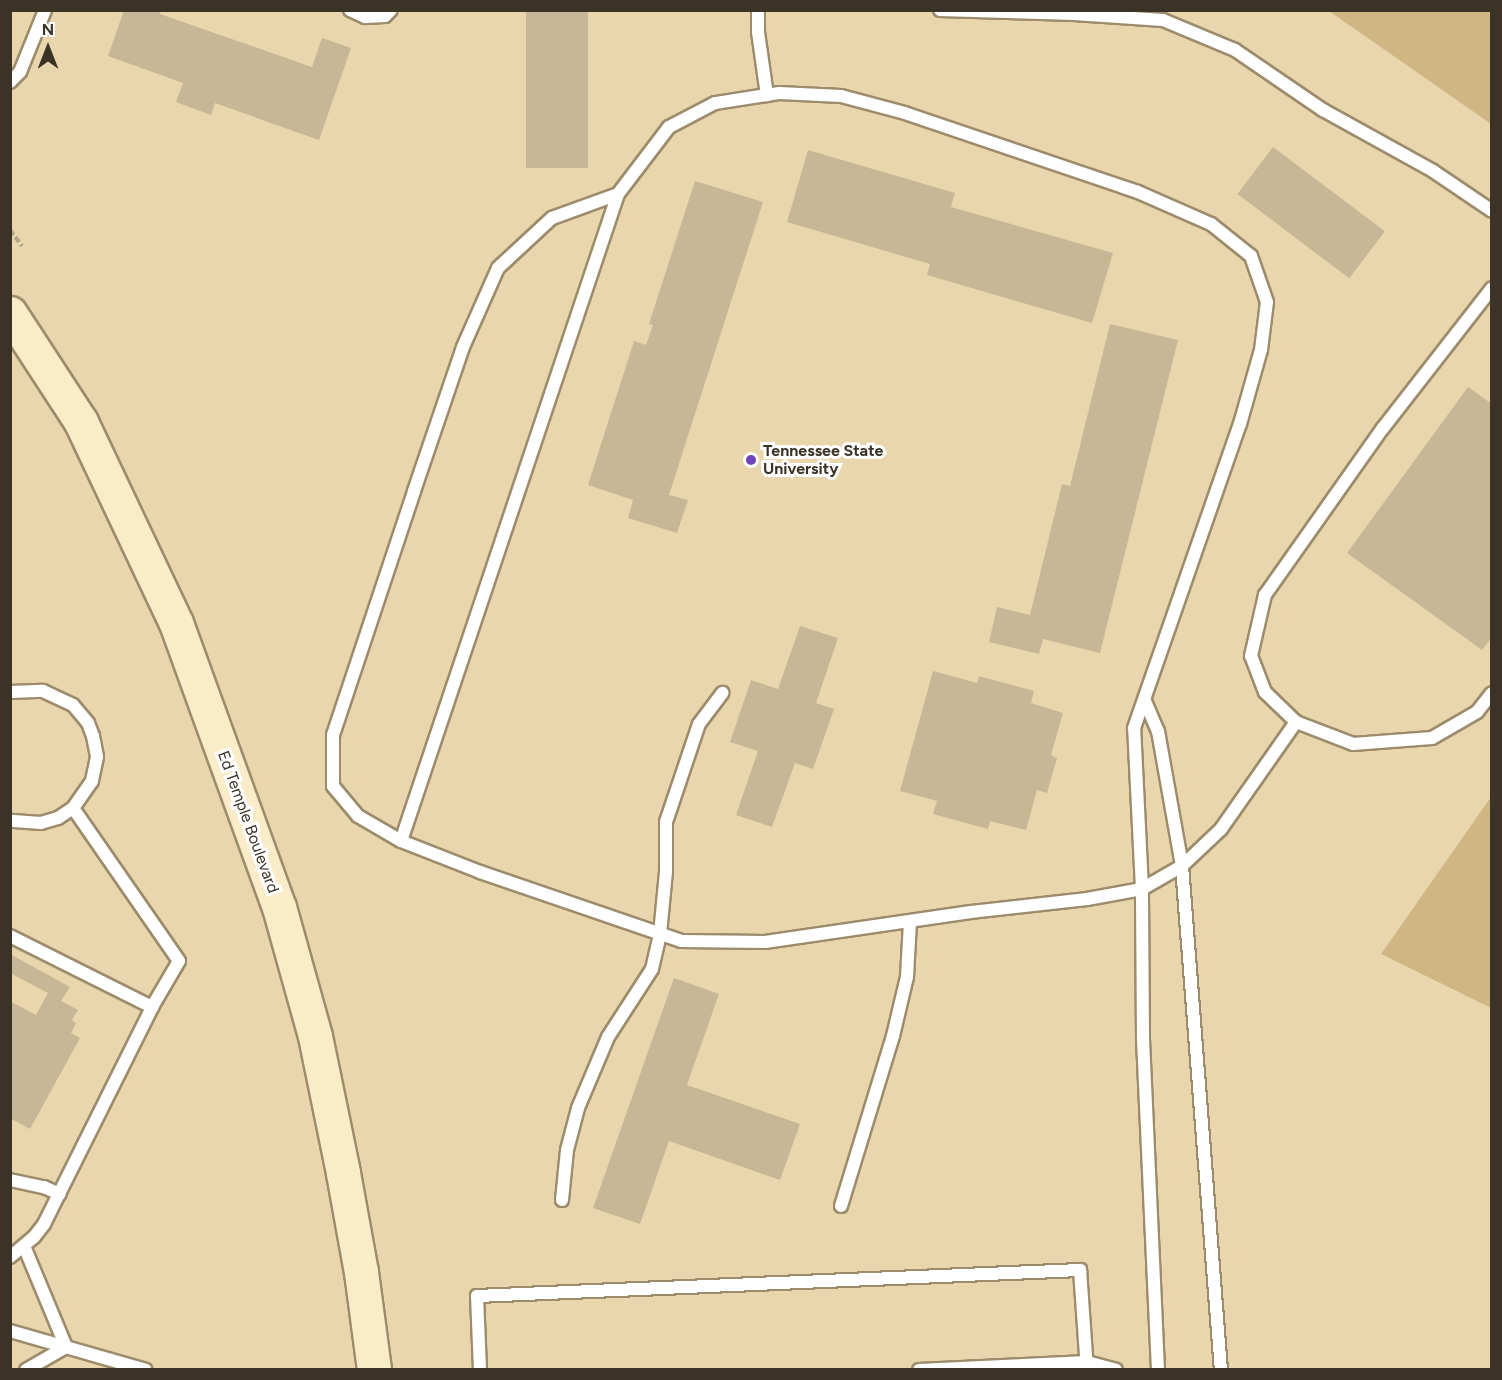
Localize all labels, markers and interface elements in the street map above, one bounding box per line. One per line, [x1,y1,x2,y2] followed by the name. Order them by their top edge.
[18,18,78,78] north arrow
[42,20,54,39] text: N
[763,441,883,479] place label: Tennessee State University
[744,453,758,467] marker: Tennessee State University
[213,748,283,896] street label: Ed Temple Boulevard

